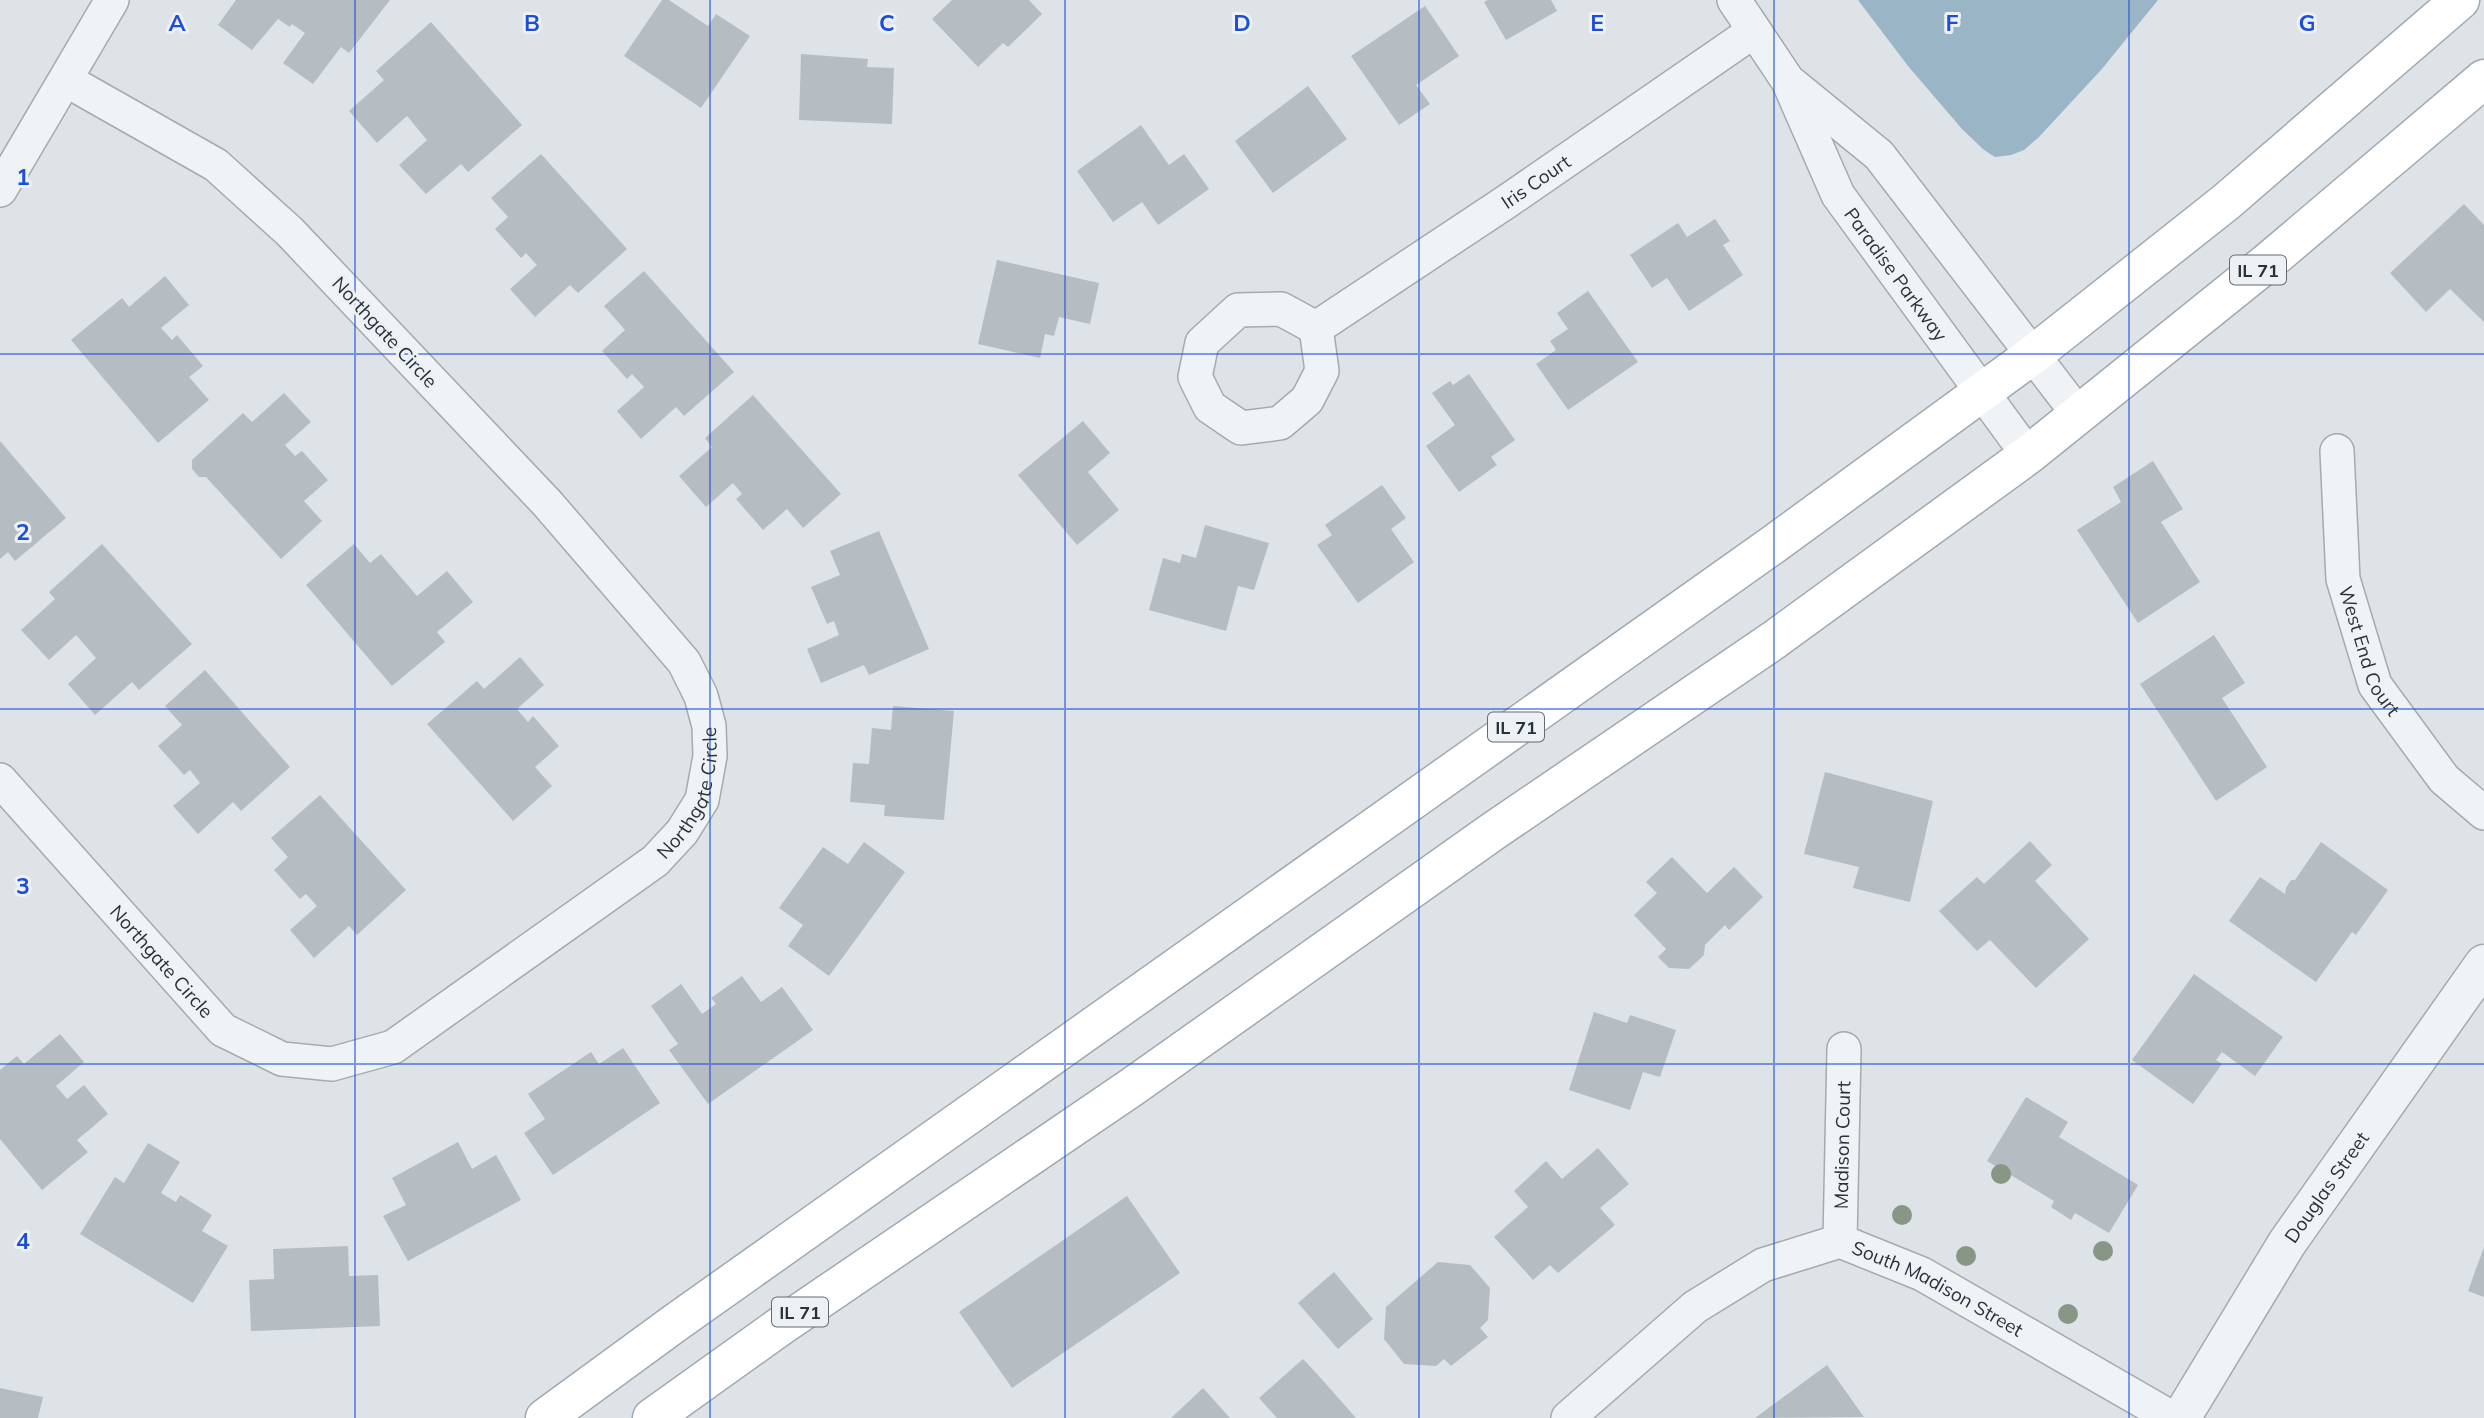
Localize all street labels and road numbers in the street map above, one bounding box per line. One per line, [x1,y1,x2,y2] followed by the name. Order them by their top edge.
[1496,149,1575,214] street label: Iris Court
[1839,203,1953,346] street label: Paradise Parkway
[2230,256,2286,284] road number: IL 71
[327,271,443,393] street label: Northgate Circle
[2334,583,2406,721] street label: West End Court
[1488,712,1544,742] road number: IL 71
[651,727,722,864] street label: Northgate Circle
[105,900,219,1023] street label: Northgate Circle
[1829,1080,1855,1209] street label: Madison Court
[2279,1127,2374,1247] street label: Douglas Street
[1849,1235,2028,1342] street label: South Madison Street
[772,1297,828,1326] road number: IL 71

